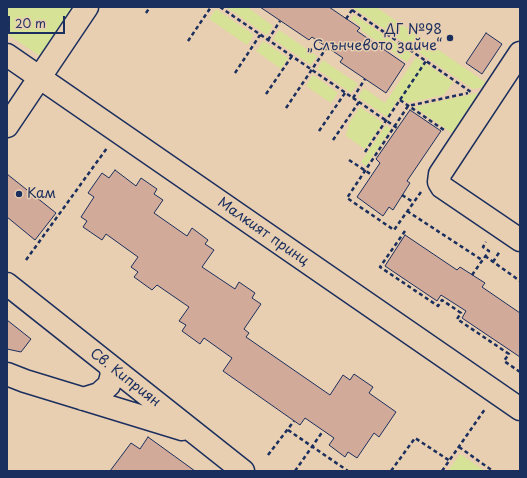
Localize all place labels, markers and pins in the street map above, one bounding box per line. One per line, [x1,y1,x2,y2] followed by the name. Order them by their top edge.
[308,22,442,54] place label: ДГ №98 „Слънчевото зайче“
[445,33,455,43] marker: ДГ №98 „Слънчевото зайче“
[27,186,56,202] place label: Кам
[14,189,24,199] marker: Кам

